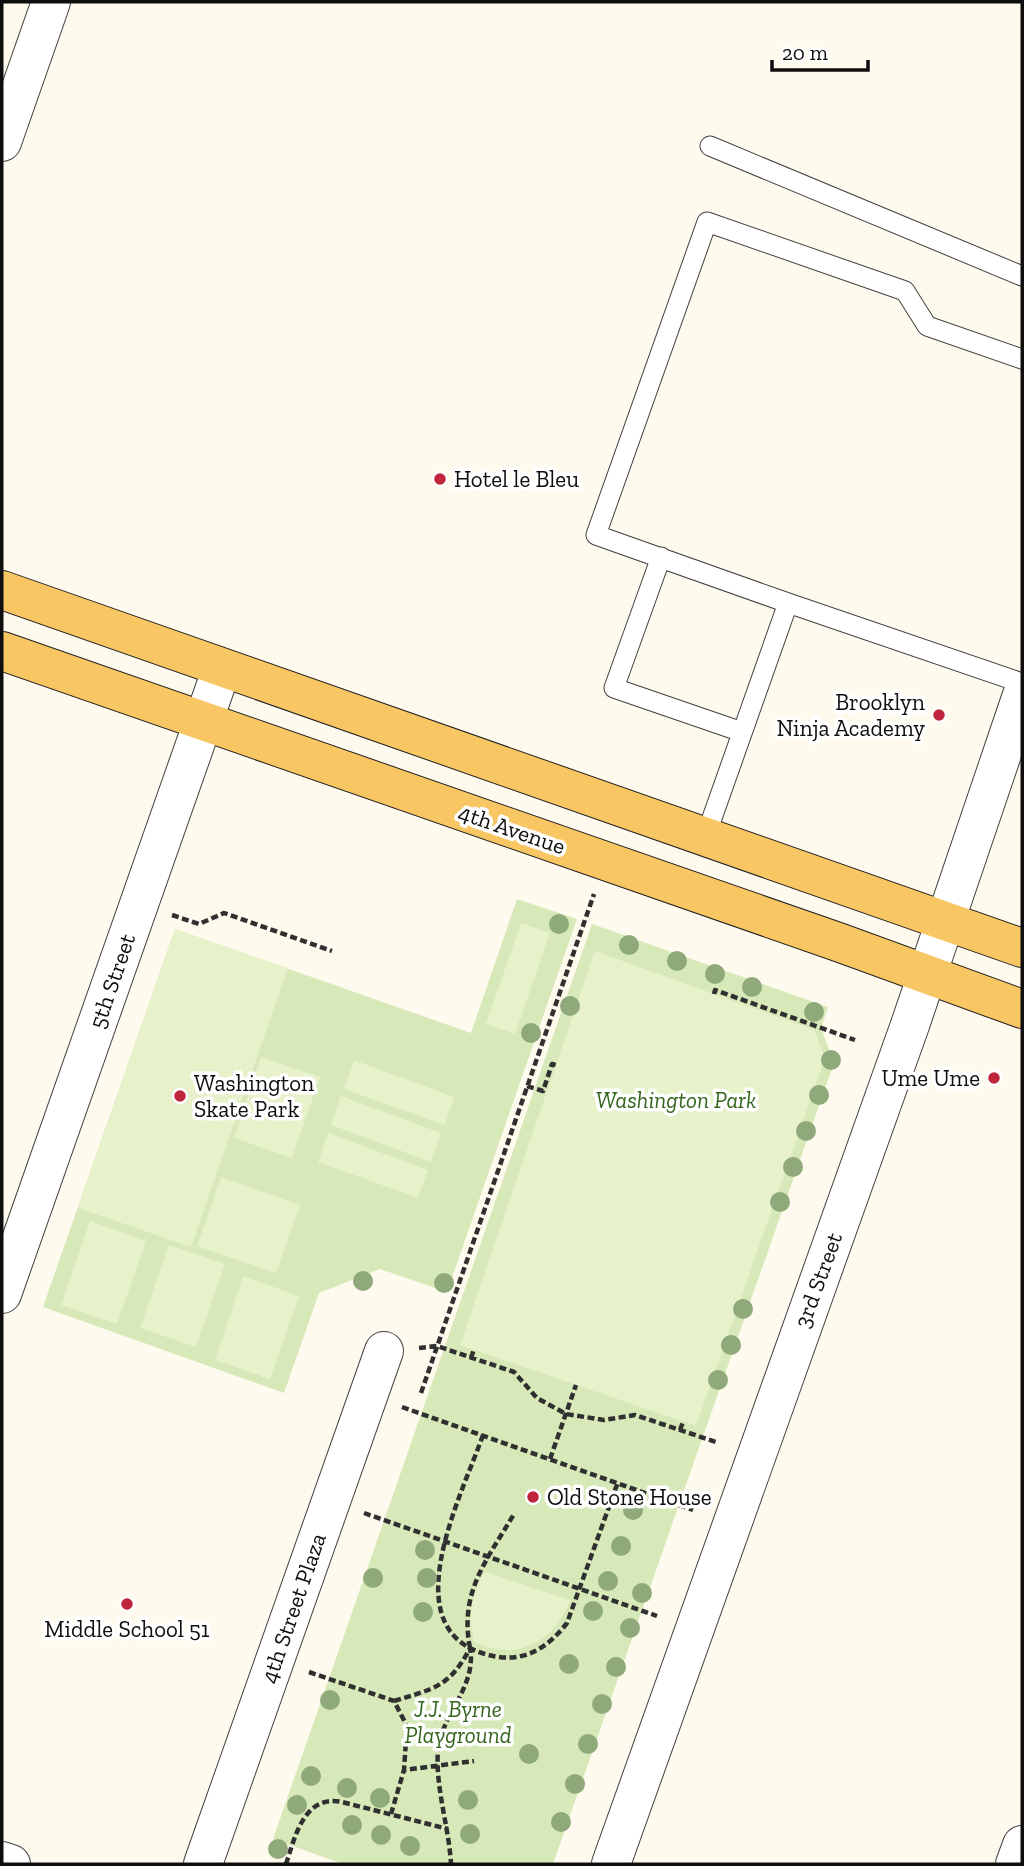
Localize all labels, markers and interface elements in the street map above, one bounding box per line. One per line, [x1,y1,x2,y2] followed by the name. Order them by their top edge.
[772,28,868,72] scale bar
[782,40,828,65] text: 20 m
[454,465,579,493] place label: Hotel le Bleu
[432,471,448,487] marker: Hotel le Bleu
[777,688,925,742] place label: Brooklyn Ninja Academy
[931,707,947,723] marker: Brooklyn Ninja Academy
[455,798,569,860] street label: 4th Avenue
[83,929,141,1032] street label: 5th Street
[882,1064,980,1092] place label: Ume Ume
[194,1069,314,1123] place label: Washington Skate Park
[986,1070,1002,1086] marker: Ume Ume
[596,1086,756,1114] park label: Washington Park
[172,1088,188,1104] marker: Washington Skate Park
[788,1228,848,1331] street label: 3rd Street
[547,1483,712,1511] place label: Old Stone House
[525,1489,541,1505] marker: Old Stone House
[254,1529,332,1687] street label: 4th Street Plaza
[119,1596,135,1612] marker: Middle School 51
[44,1615,210,1643] place label: Middle School 51
[404,1695,512,1749] park label: J.J. Byrne Playground

